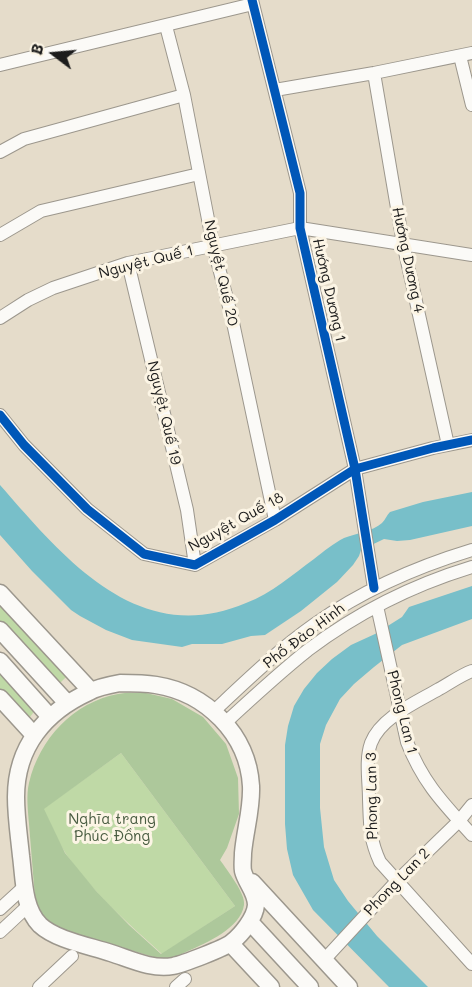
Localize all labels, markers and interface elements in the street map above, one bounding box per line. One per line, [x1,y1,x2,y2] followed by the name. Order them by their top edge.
[24,24,84,84] north arrow
[25,41,48,57] text: B
[388,205,428,315] street label: Hướng Dương 4
[200,218,242,328] street label: Nguyệt Quế 20
[308,237,350,343] street label: Hướng Dương 1
[97,242,195,282] street label: Nguyệt Quế 1
[143,359,185,467] street label: Nguyệt Quế 19
[185,488,287,556] street label: Nguyệt Quế 18
[260,600,348,672] street label: Phố Đào Hinh
[383,668,421,756] street label: Phong Lan 1
[362,752,382,840] street label: Phong Lan 3
[68,810,156,845] park label: Nghĩa trang Phúc Đồng
[360,844,434,920] street label: Phong Lan 2

